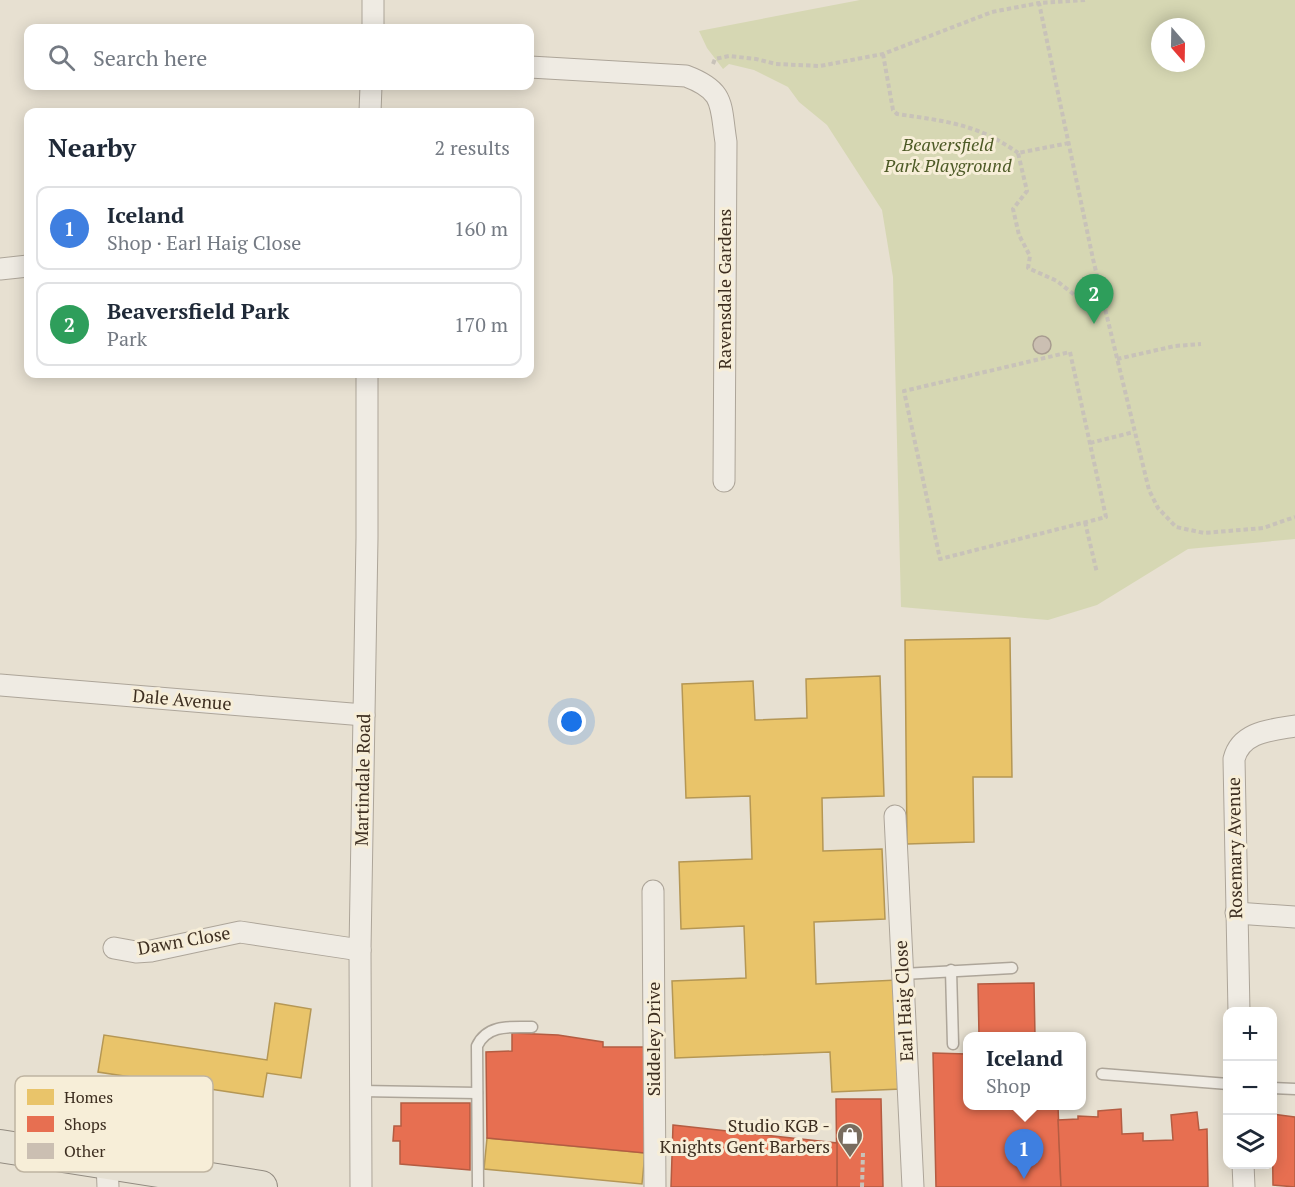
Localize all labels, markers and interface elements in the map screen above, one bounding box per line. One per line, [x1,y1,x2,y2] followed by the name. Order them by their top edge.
[1151,18,1205,72] north arrow
[24,24,534,90] search box
[45,41,78,74] icon: search
[93,43,207,72] text: Search here
[48,130,136,164] text: Nearby
[883,132,1012,177] park label: Beaversfield Park Playground
[435,134,510,161] text: 2 results
[107,200,184,229] text: Iceland
[712,209,736,369] street label: Ravensdale Gardens
[64,215,75,242] text: 1
[454,215,508,242] text: 160 m
[107,229,301,256] text: Shop · Earl Haig Close
[1074,274,1114,324] pin: 2
[107,296,289,325] text: Beaversfield Park
[64,311,75,338] text: 2
[454,311,508,338] text: 170 m
[107,325,147,352] text: Park
[132,683,233,715] street label: Dale Avenue
[557,707,586,736] your location
[349,714,375,846] street label: Martindale Road
[1221,777,1247,919] street label: Rosemary Avenue
[136,920,232,960] street label: Dawn Close
[888,940,918,1062] street label: Earl Haig Close
[641,982,665,1096] street label: Siddeley Drive
[1223,1007,1277,1169] map controls
[1223,1007,1277,1061] button: +
[963,1032,1086,1110] popup
[986,1043,1063,1072] text: Iceland
[1223,1061,1277,1115] button: −
[986,1072,1031,1099] text: Shop
[15,1076,213,1172] legend
[64,1086,113,1108] text: Homes
[64,1113,107,1135] text: Shops
[660,1113,830,1158] place label: Studio KGB - Knights Gent Barbers
[1223,1115,1277,1169] button: layers
[835,1121,865,1159] shop icon: Studio KGB - Knights Gent Barbers
[1004,1130,1044,1179] pin: 1
[64,1140,106,1162] text: Other

